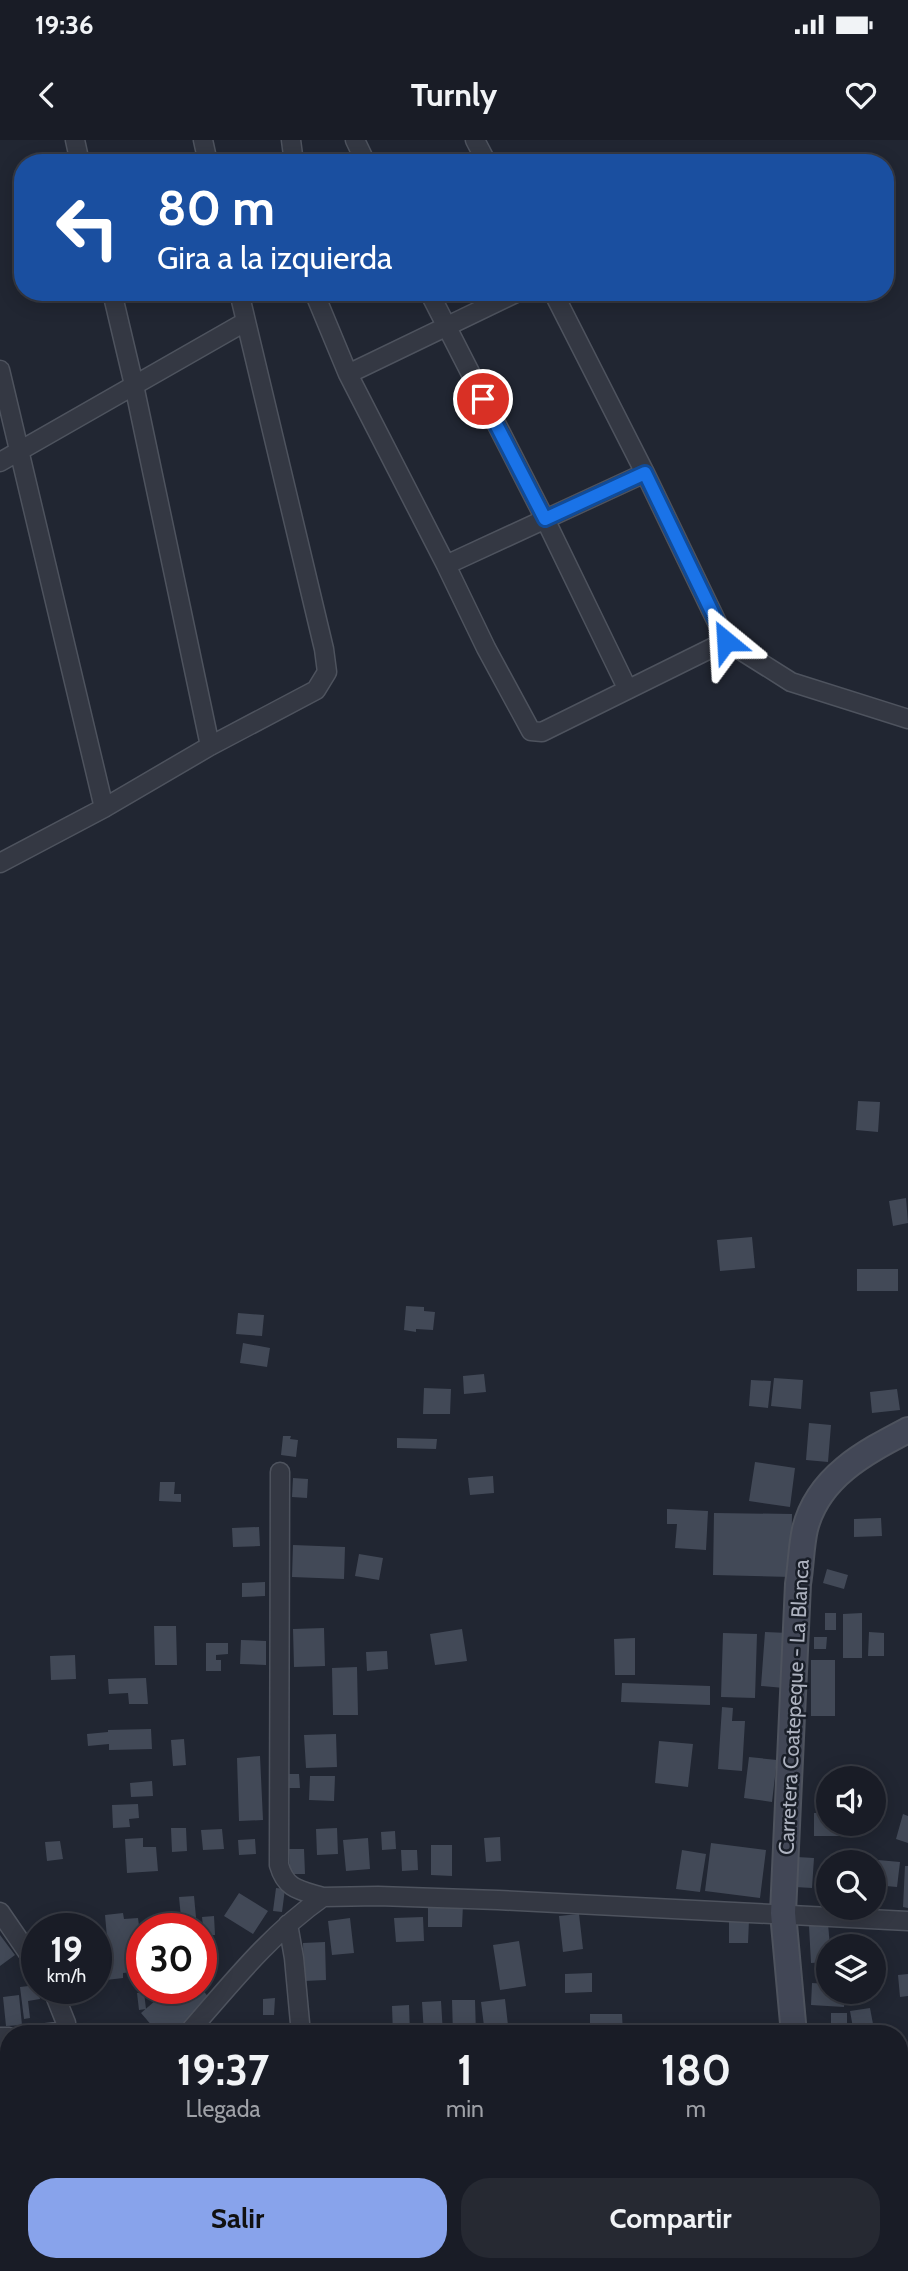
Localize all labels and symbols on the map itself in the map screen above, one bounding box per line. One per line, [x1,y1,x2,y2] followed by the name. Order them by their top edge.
[453,369,513,429] pin
[689,604,763,678] position arrow
[773,1559,814,1855] street label: Carretera Coatepeque - La Blanca
[126,1913,217,2004] speed limit sign: 30

